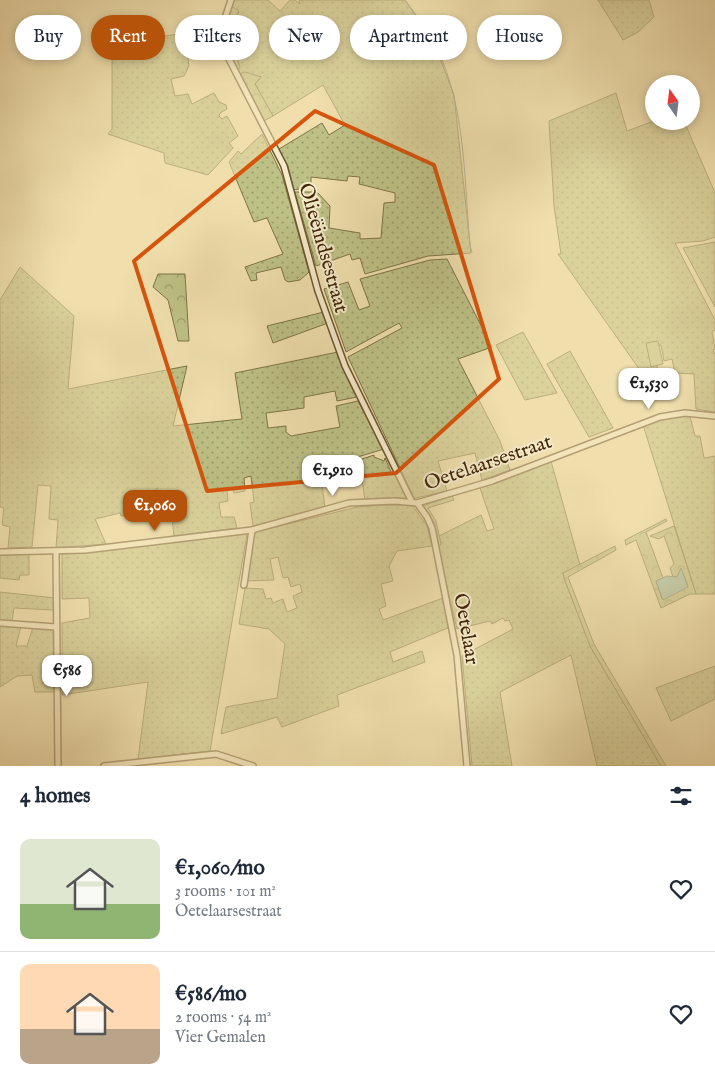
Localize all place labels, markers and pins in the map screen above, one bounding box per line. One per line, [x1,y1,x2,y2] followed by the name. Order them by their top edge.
[608,368,690,410] pin: €1,530
[292,454,374,497] pin: €1,910
[114,490,196,532] pin: €1,060
[37,654,97,697] pin: €586

